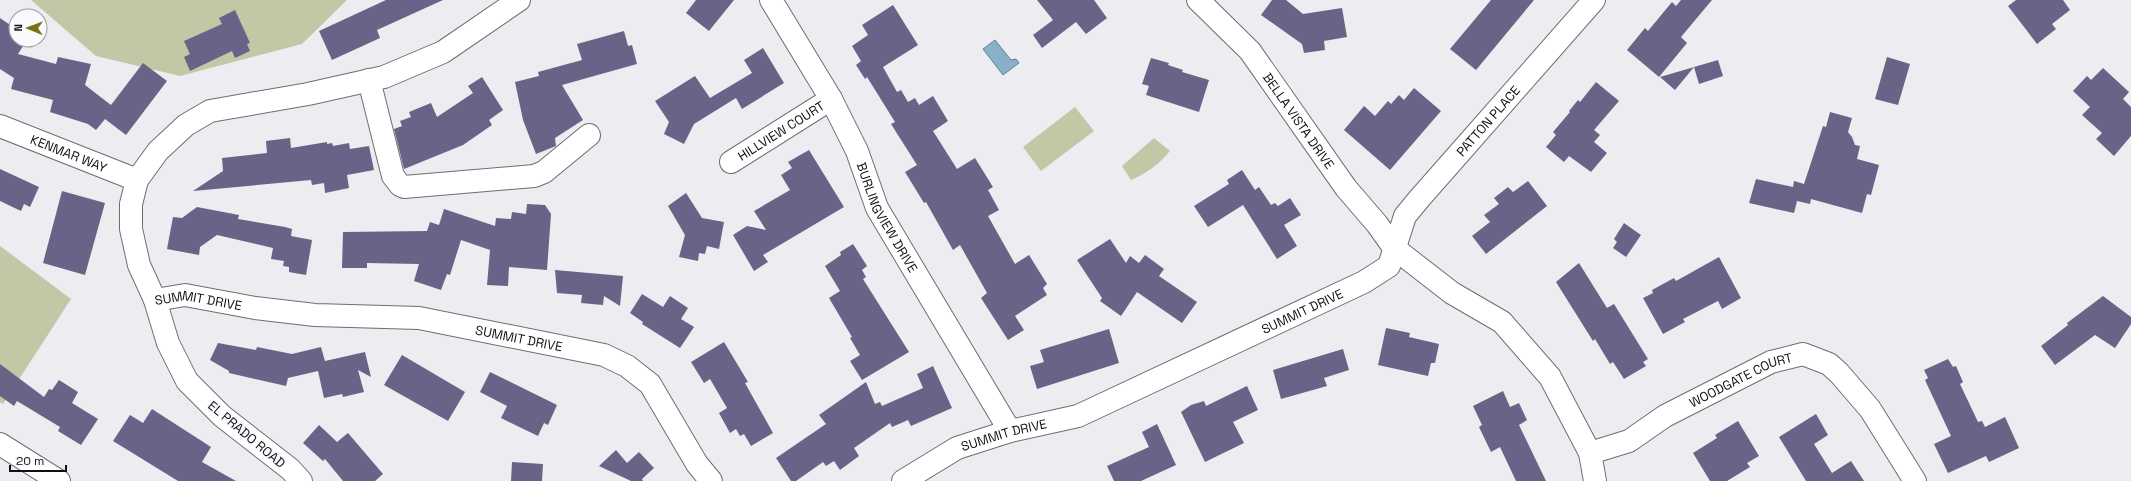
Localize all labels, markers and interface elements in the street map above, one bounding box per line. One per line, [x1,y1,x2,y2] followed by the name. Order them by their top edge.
[8,8,48,48] north arrow
[11,24,25,32] text: N
[1259,70,1338,172] street label: BELLA VISTA DRIVE
[1453,82,1524,160] street label: PATTON PLACE
[735,97,828,165] street label: HILLVIEW COURT
[28,131,110,176] street label: KENMAR WAY
[853,160,921,276] street label: BURLINGVIEW DRIVE
[1259,285,1346,338] street label: SUMMIT DRIVE
[153,287,243,314] street label: SUMMIT DRIVE
[474,321,564,355] street label: SUMMIT DRIVE
[1686,349,1795,411] street label: WOODGATE COURT
[204,397,289,472] street label: EL PRADO ROAD
[959,415,1048,455] street label: SUMMIT DRIVE
[10,447,66,473] scale bar
[16,453,44,469] text: 20 m

